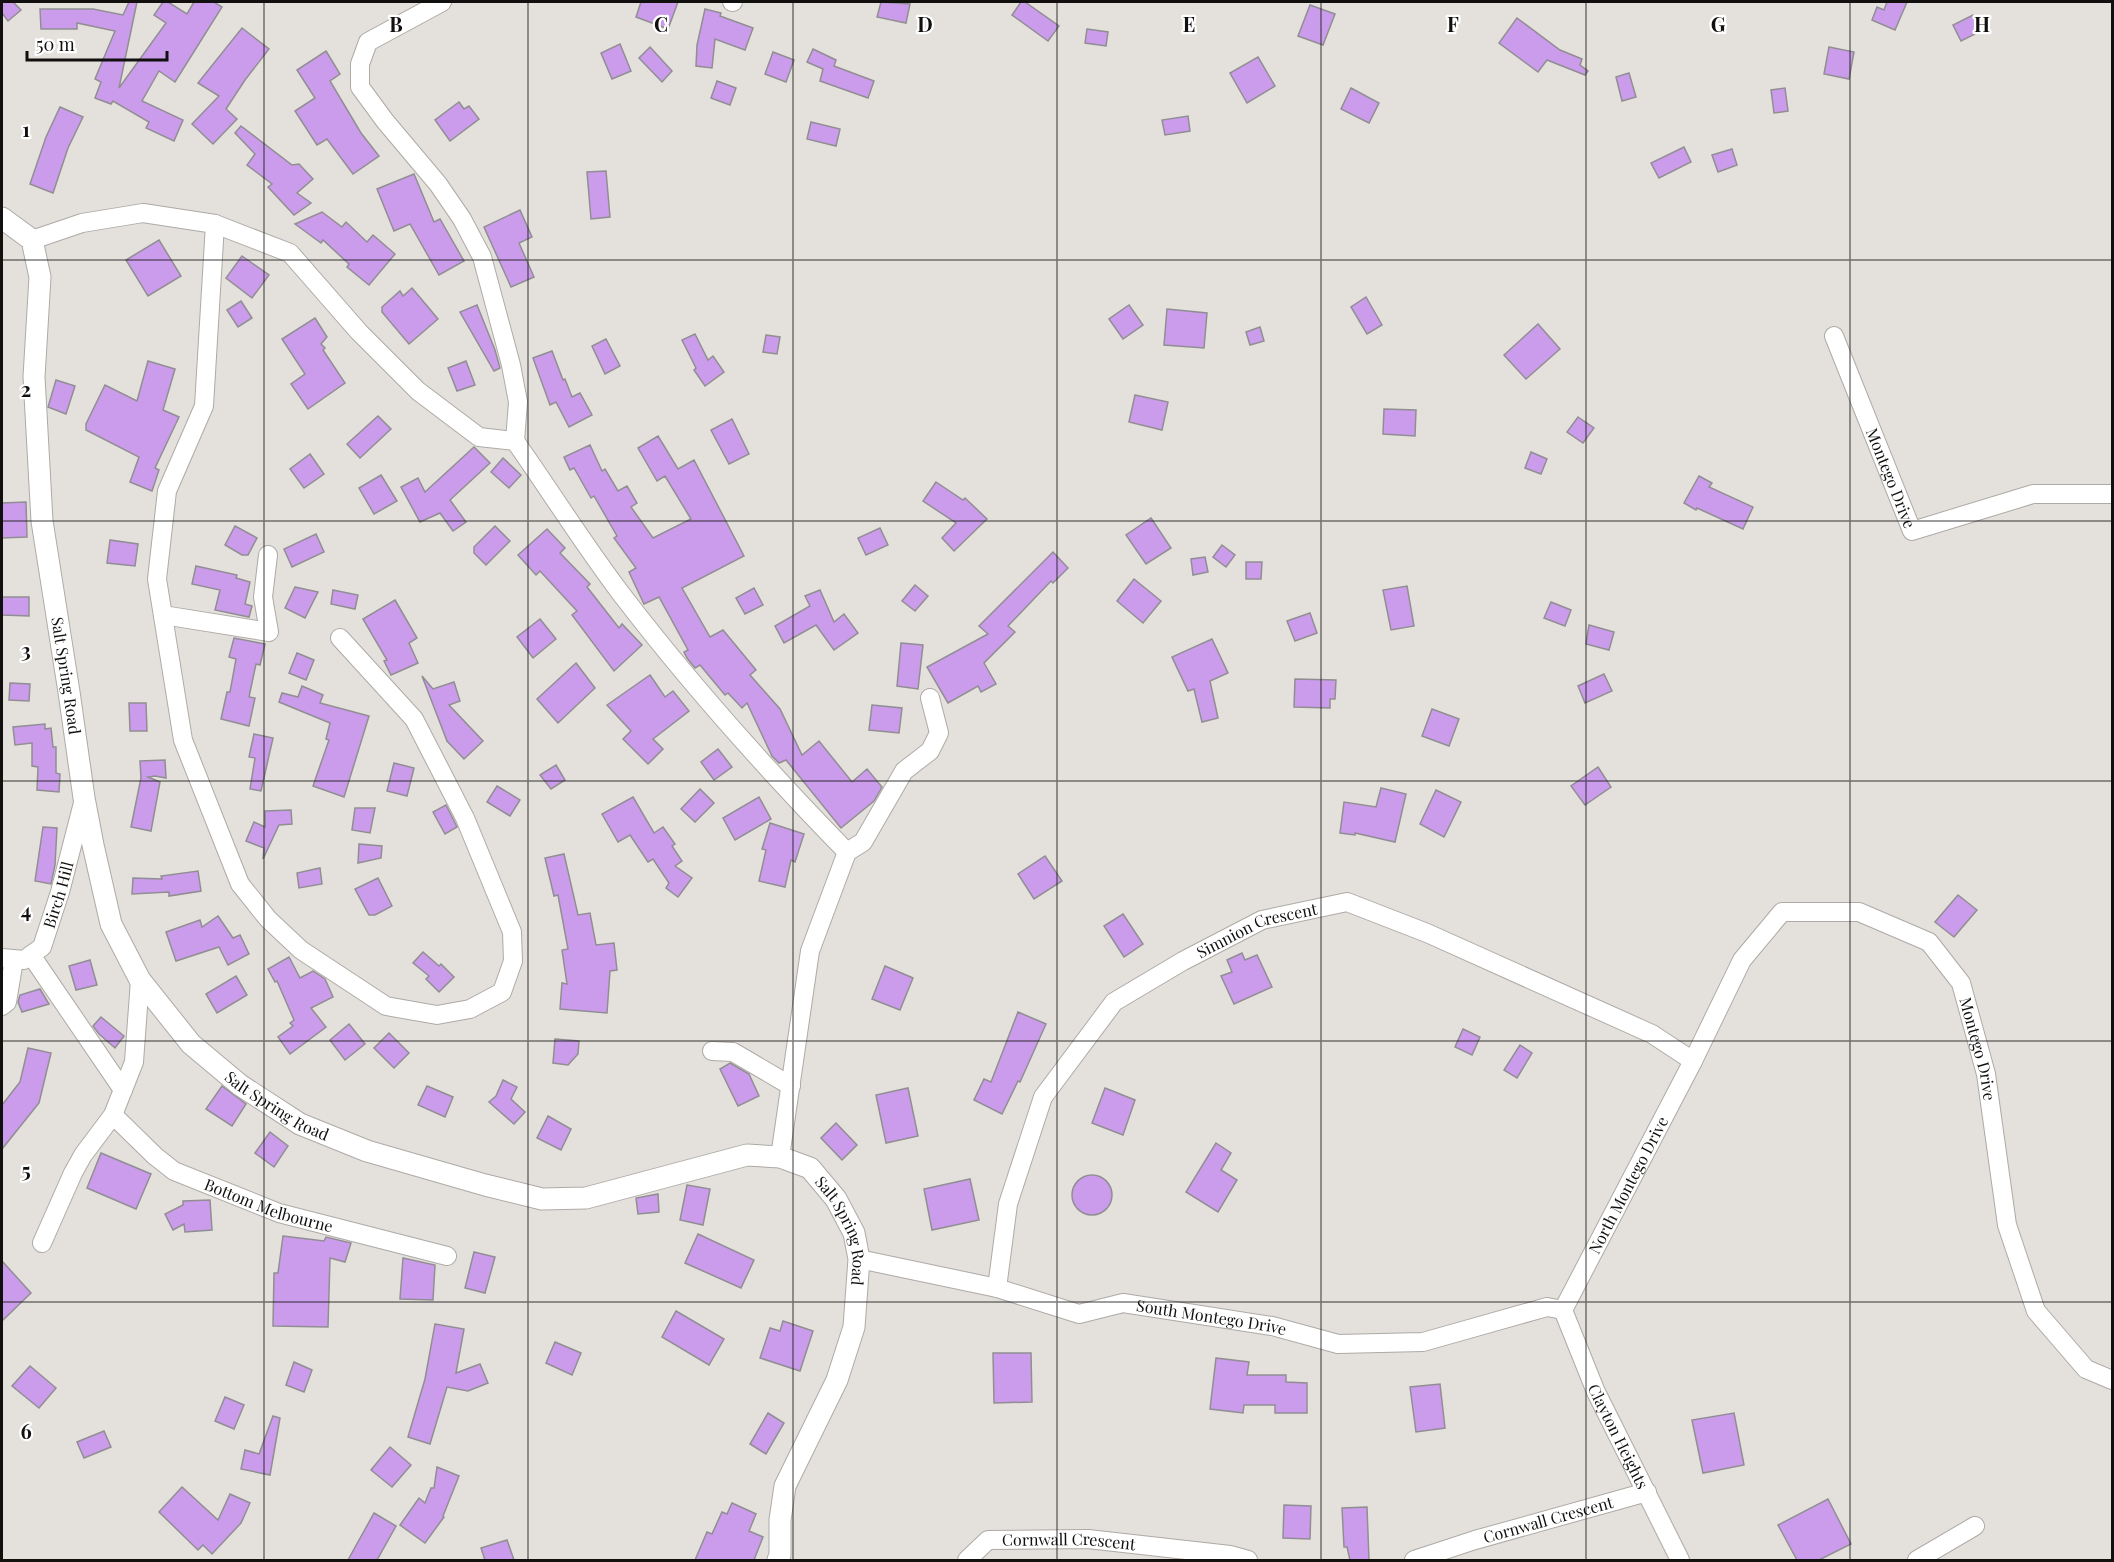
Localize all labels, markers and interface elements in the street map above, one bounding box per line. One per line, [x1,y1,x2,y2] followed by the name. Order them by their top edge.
[389,10,403,37] text: B
[654,10,668,37] text: C
[917,10,933,37] text: D
[1183,10,1195,37] text: E
[1447,10,1459,37] text: F
[1711,10,1726,37] text: G
[1974,10,1990,37] text: H
[27,24,166,62] scale bar
[36,32,75,56] text: 50 m
[22,115,30,142] text: 1
[21,375,31,402] text: 2
[1862,425,1921,531] street label: Montego Drive
[47,615,86,736] street label: Salt Spring Road
[21,636,31,663] text: 3
[38,859,78,931] street label: Birch Hill
[21,896,31,923] text: 4
[1193,898,1319,962] street label: Simnion Crescent
[1955,995,2001,1102] street label: Montego Drive
[221,1066,332,1145] street label: Salt Spring Road
[1583,1113,1672,1257] street label: North Montego Drive
[21,1156,31,1183] text: 5
[811,1171,870,1286] street label: Salt Spring Road
[202,1173,335,1236] street label: Bottom Melbourne
[1135,1294,1289,1340] street label: South Montego Drive
[1584,1381,1654,1492] street label: Clayton Heights
[20,1417,32,1444] text: 6
[1481,1491,1616,1547] street label: Cornwall Crescent
[1002,1528,1137,1554] street label: Cornwall Crescent

